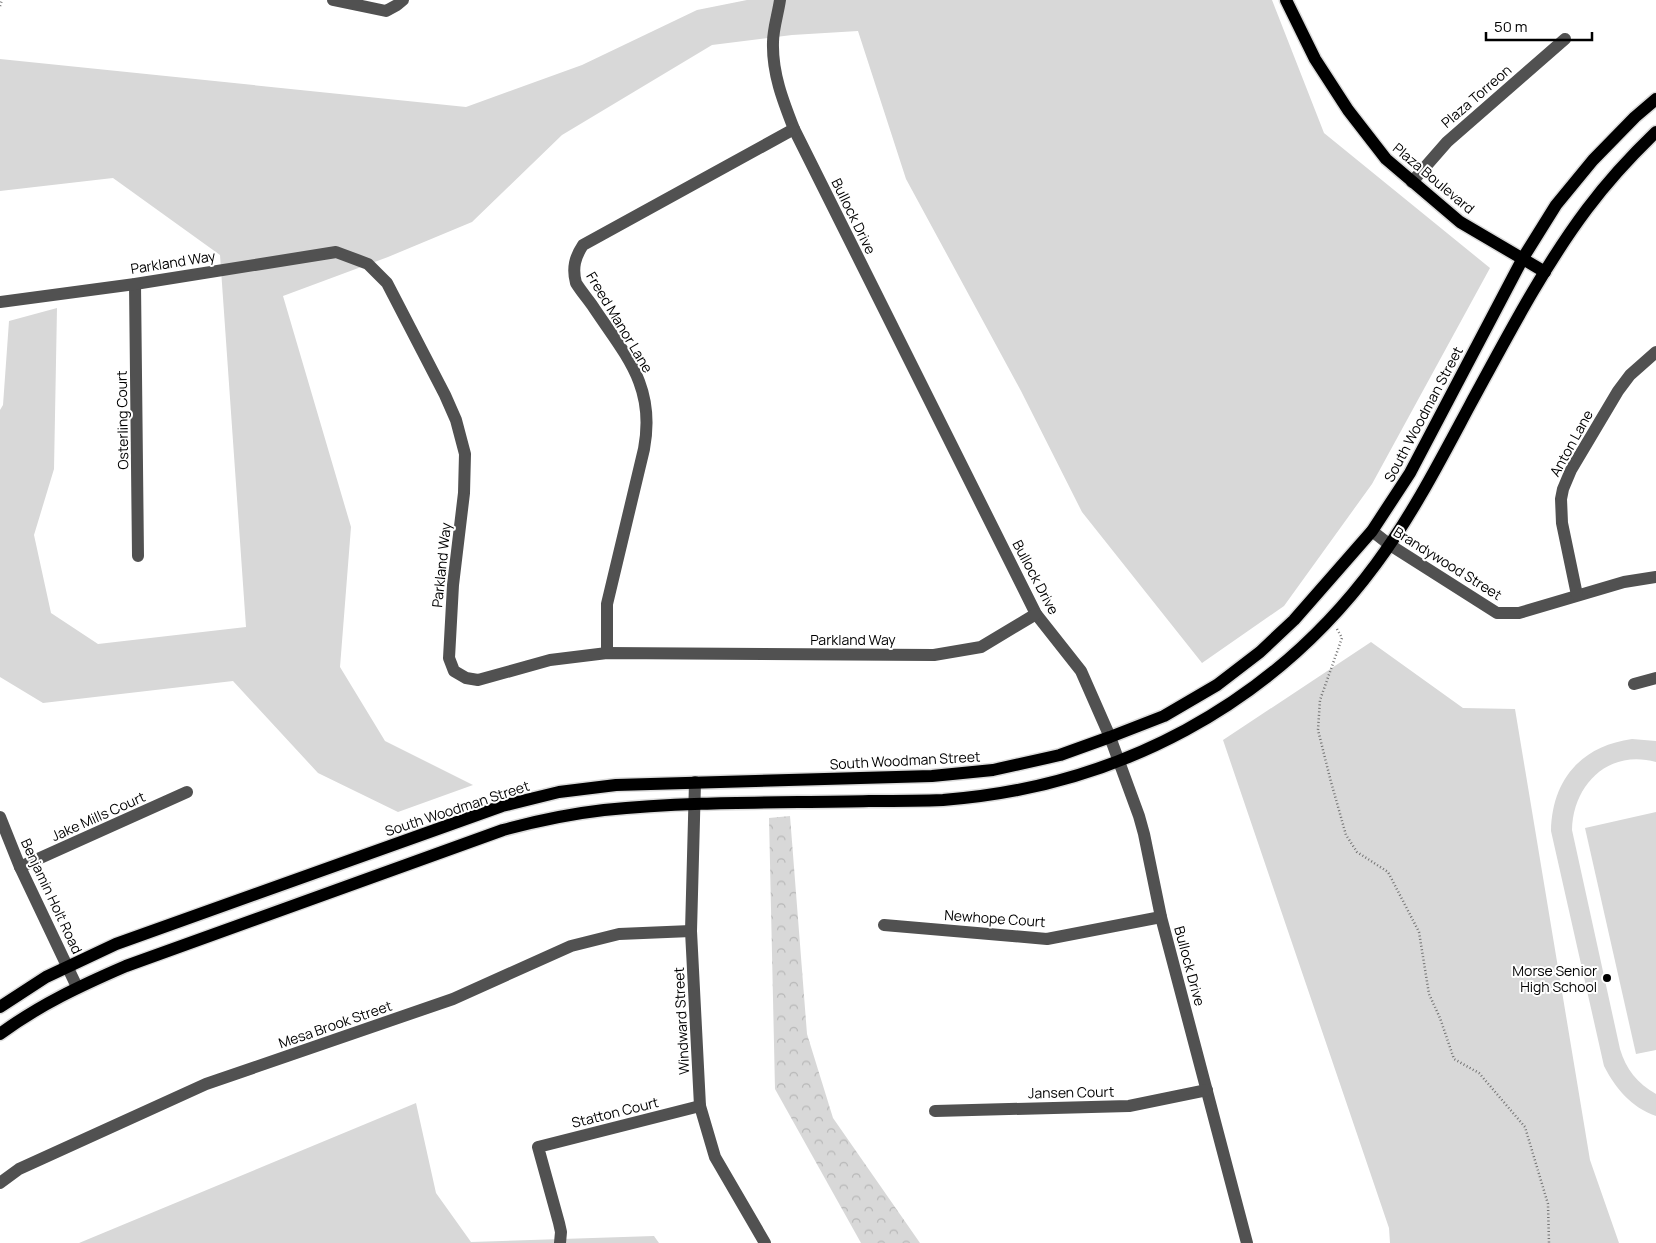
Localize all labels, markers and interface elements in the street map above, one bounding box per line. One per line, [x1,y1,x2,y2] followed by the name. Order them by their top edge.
[1486,10,1592,42] scale bar
[1494,16,1528,37] text: 50 m
[1437,60,1515,132] street label: Plaza Torreon
[1389,138,1479,218] street label: Plaza Boulevard
[827,175,881,257] street label: Bullock Drive
[129,246,217,278] street label: Parkland Way
[582,268,658,376] street label: Freed Manor Lane
[1379,343,1467,485] street label: South Woodman Street
[112,370,132,470] street label: Osterling Court
[1545,406,1597,480] street label: Anton Lane
[427,521,455,609] street label: Parkland Way
[1390,522,1506,604] street label: Brandywood Street
[1008,536,1064,618] street label: Bullock Drive
[810,630,896,649] street label: Parkland Way
[829,747,981,773] street label: South Woodman Street
[382,776,532,840] street label: South Woodman Street
[48,787,148,845] street label: Jake Mills Court
[17,835,87,957] street label: Benjamin Holt Road
[944,905,1047,931] street label: Newhope Court
[1170,924,1210,1008] street label: Bullock Drive
[1512,961,1597,996] place label: Morse Senior High School
[669,966,693,1075] street label: Windward Street
[1601,972,1613,984] marker: Morse Senior High School
[276,996,395,1052] street label: Mesa Brook Street
[1028,1082,1115,1102] street label: Jansen Court
[569,1092,661,1132] street label: Statton Court

